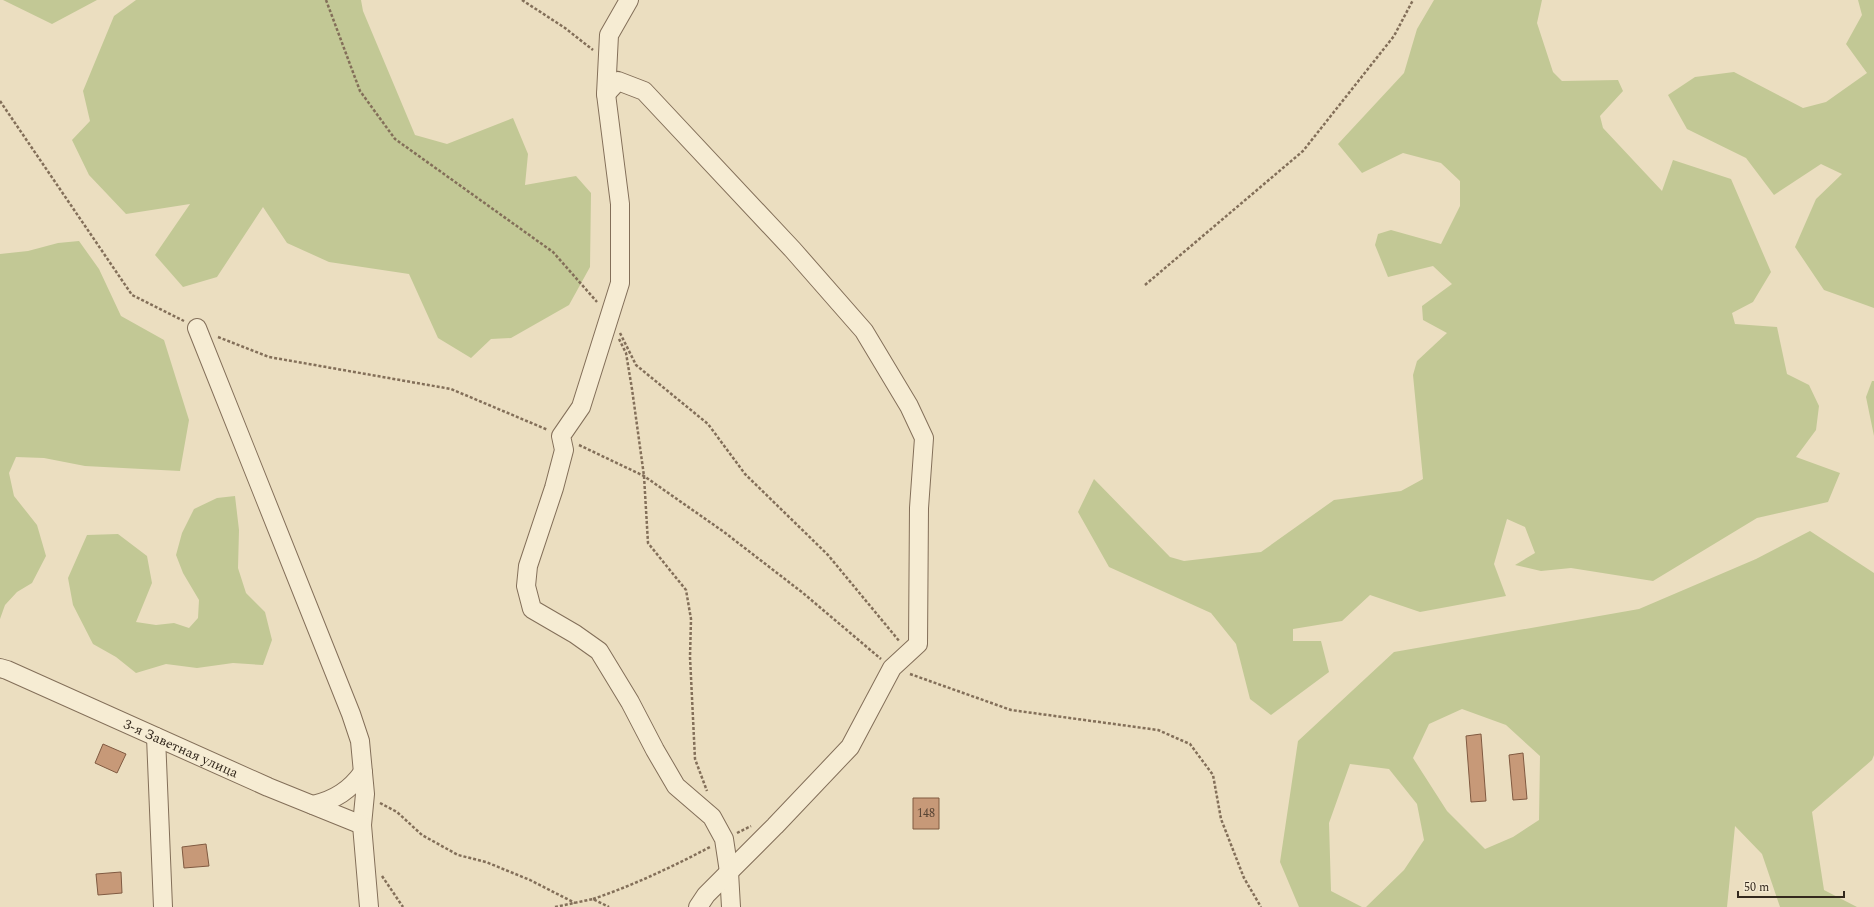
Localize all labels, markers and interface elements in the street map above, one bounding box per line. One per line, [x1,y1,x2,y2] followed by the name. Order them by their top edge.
[120,713,242,783] street label: 3-я Заветная улица
[917,804,935,823] house number: 148
[1738,873,1844,899] scale bar
[1744,878,1769,897] text: 50 m

